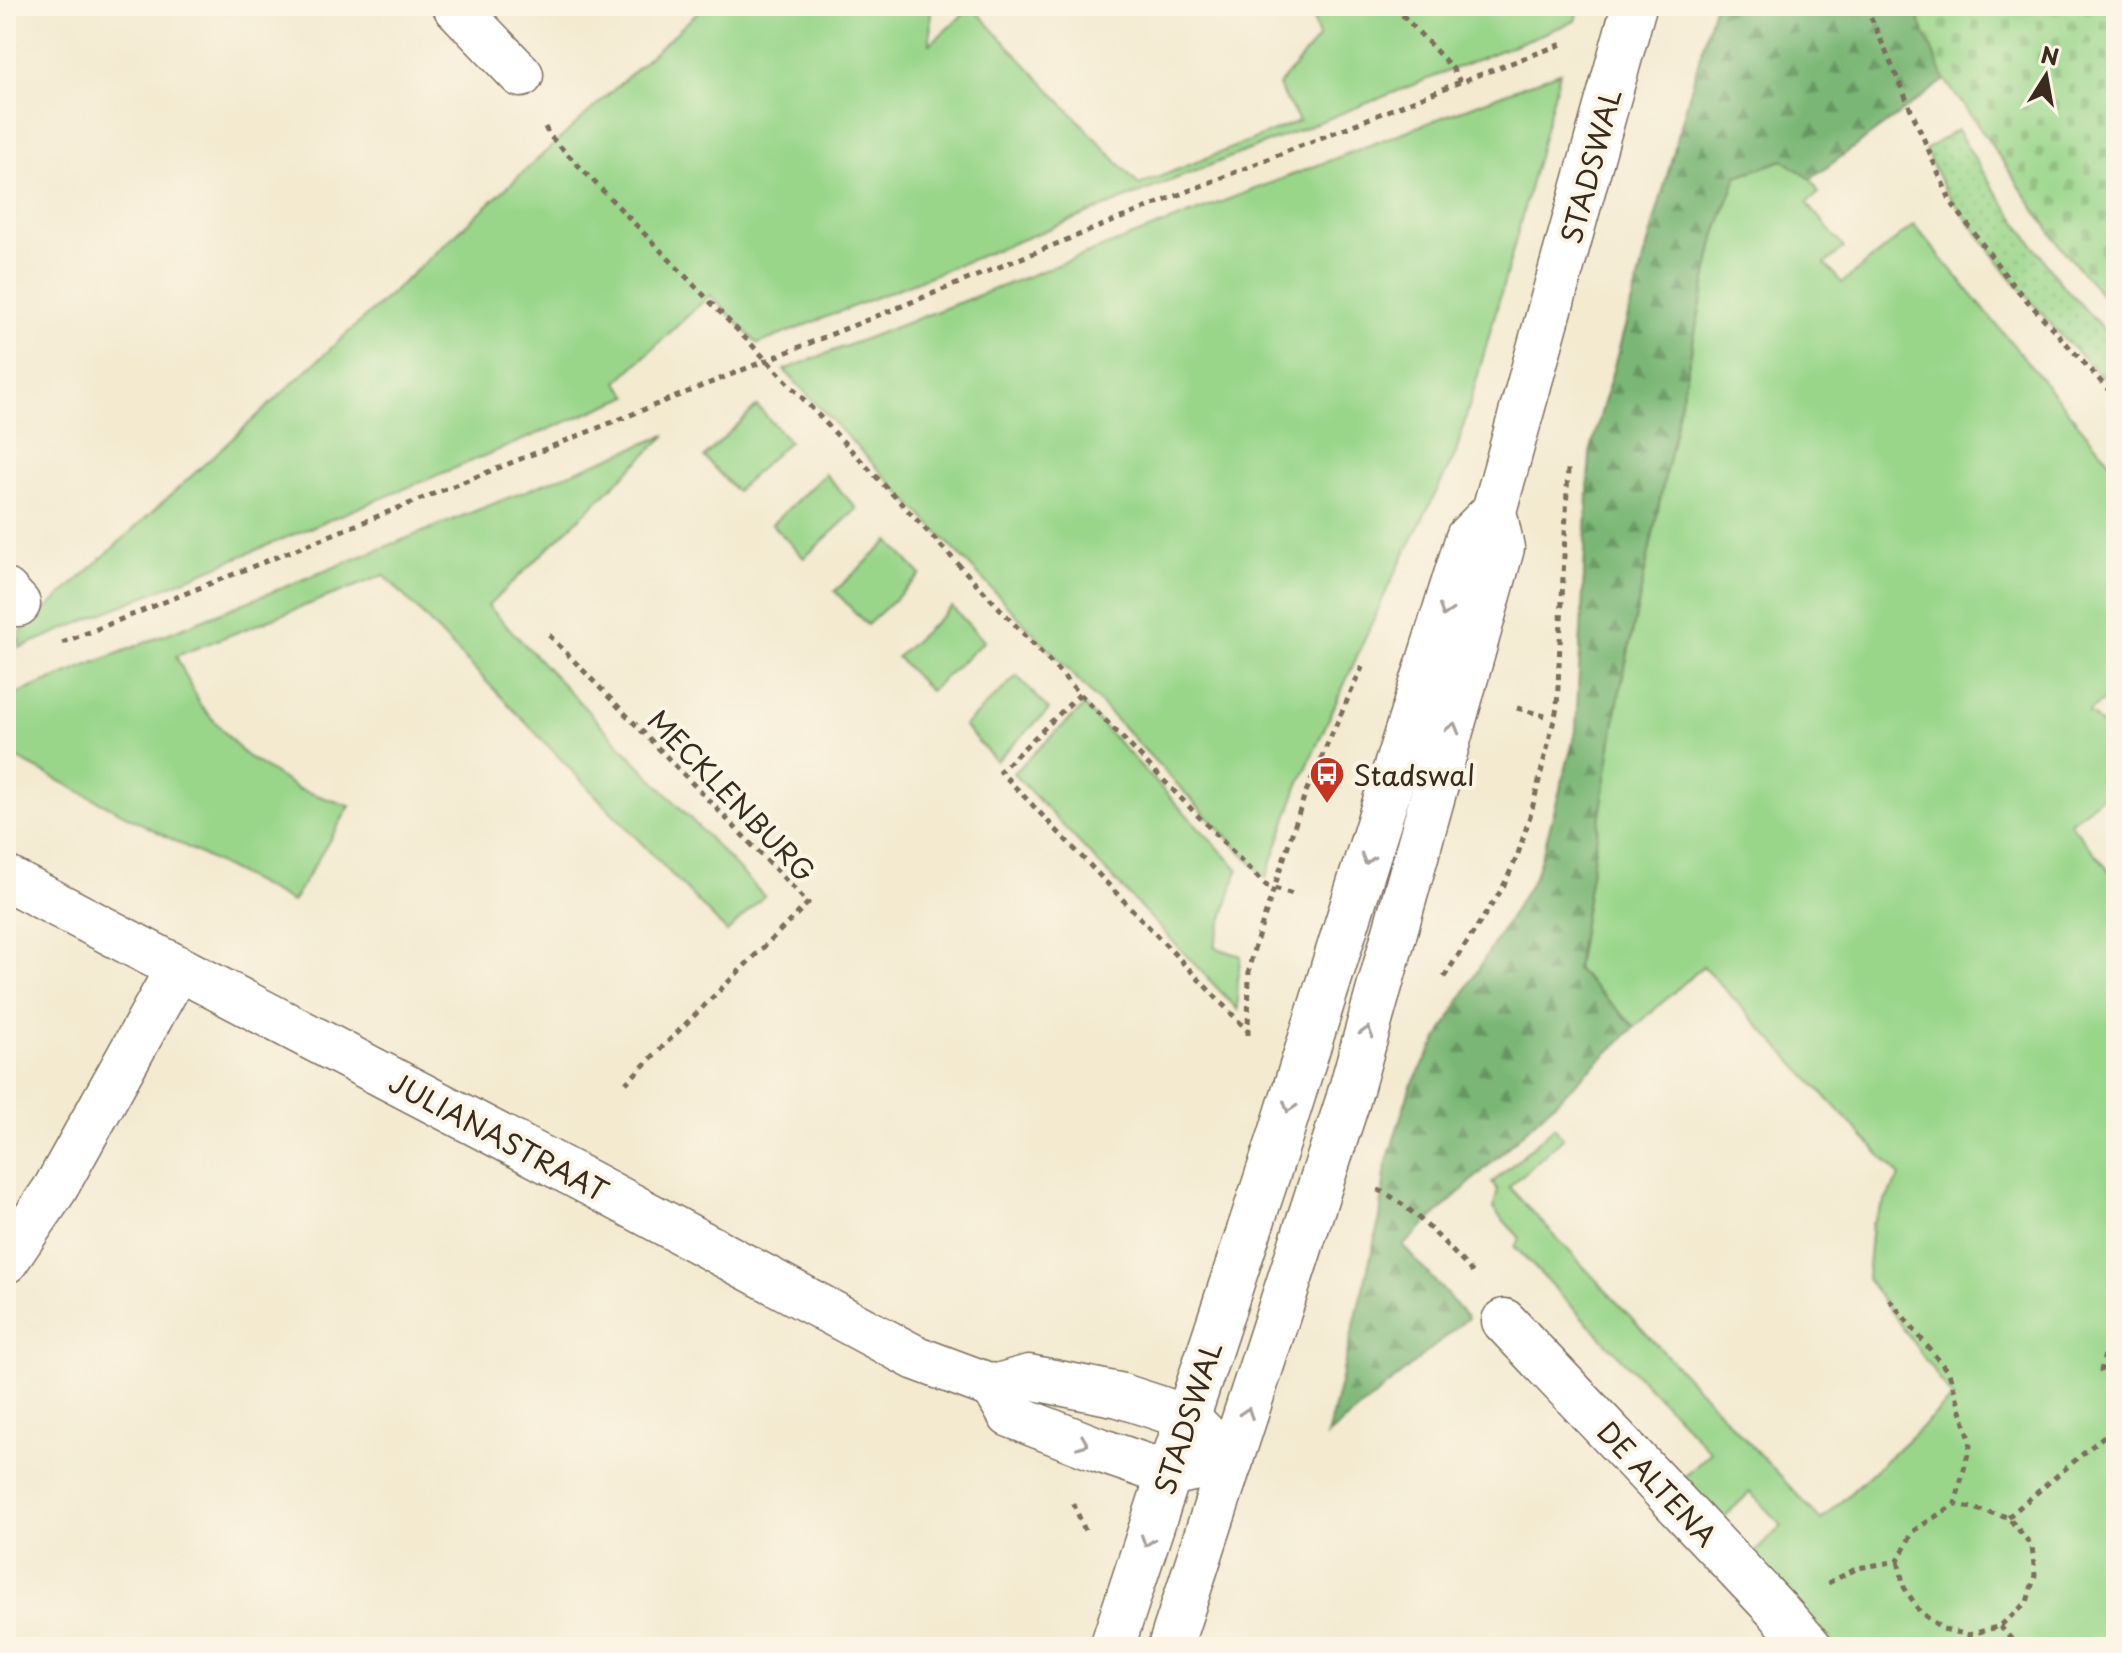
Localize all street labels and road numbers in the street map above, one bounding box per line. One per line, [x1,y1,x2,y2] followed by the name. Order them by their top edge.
[1549,84,1631,248] street label: STADSWAL
[638,699,826,891] street label: MECKLENBURG
[382,1060,617,1212] street label: JULIANASTRAAT
[1142,1336,1232,1500] street label: STADSWAL
[1588,1410,1728,1556] street label: DE ALTENA

